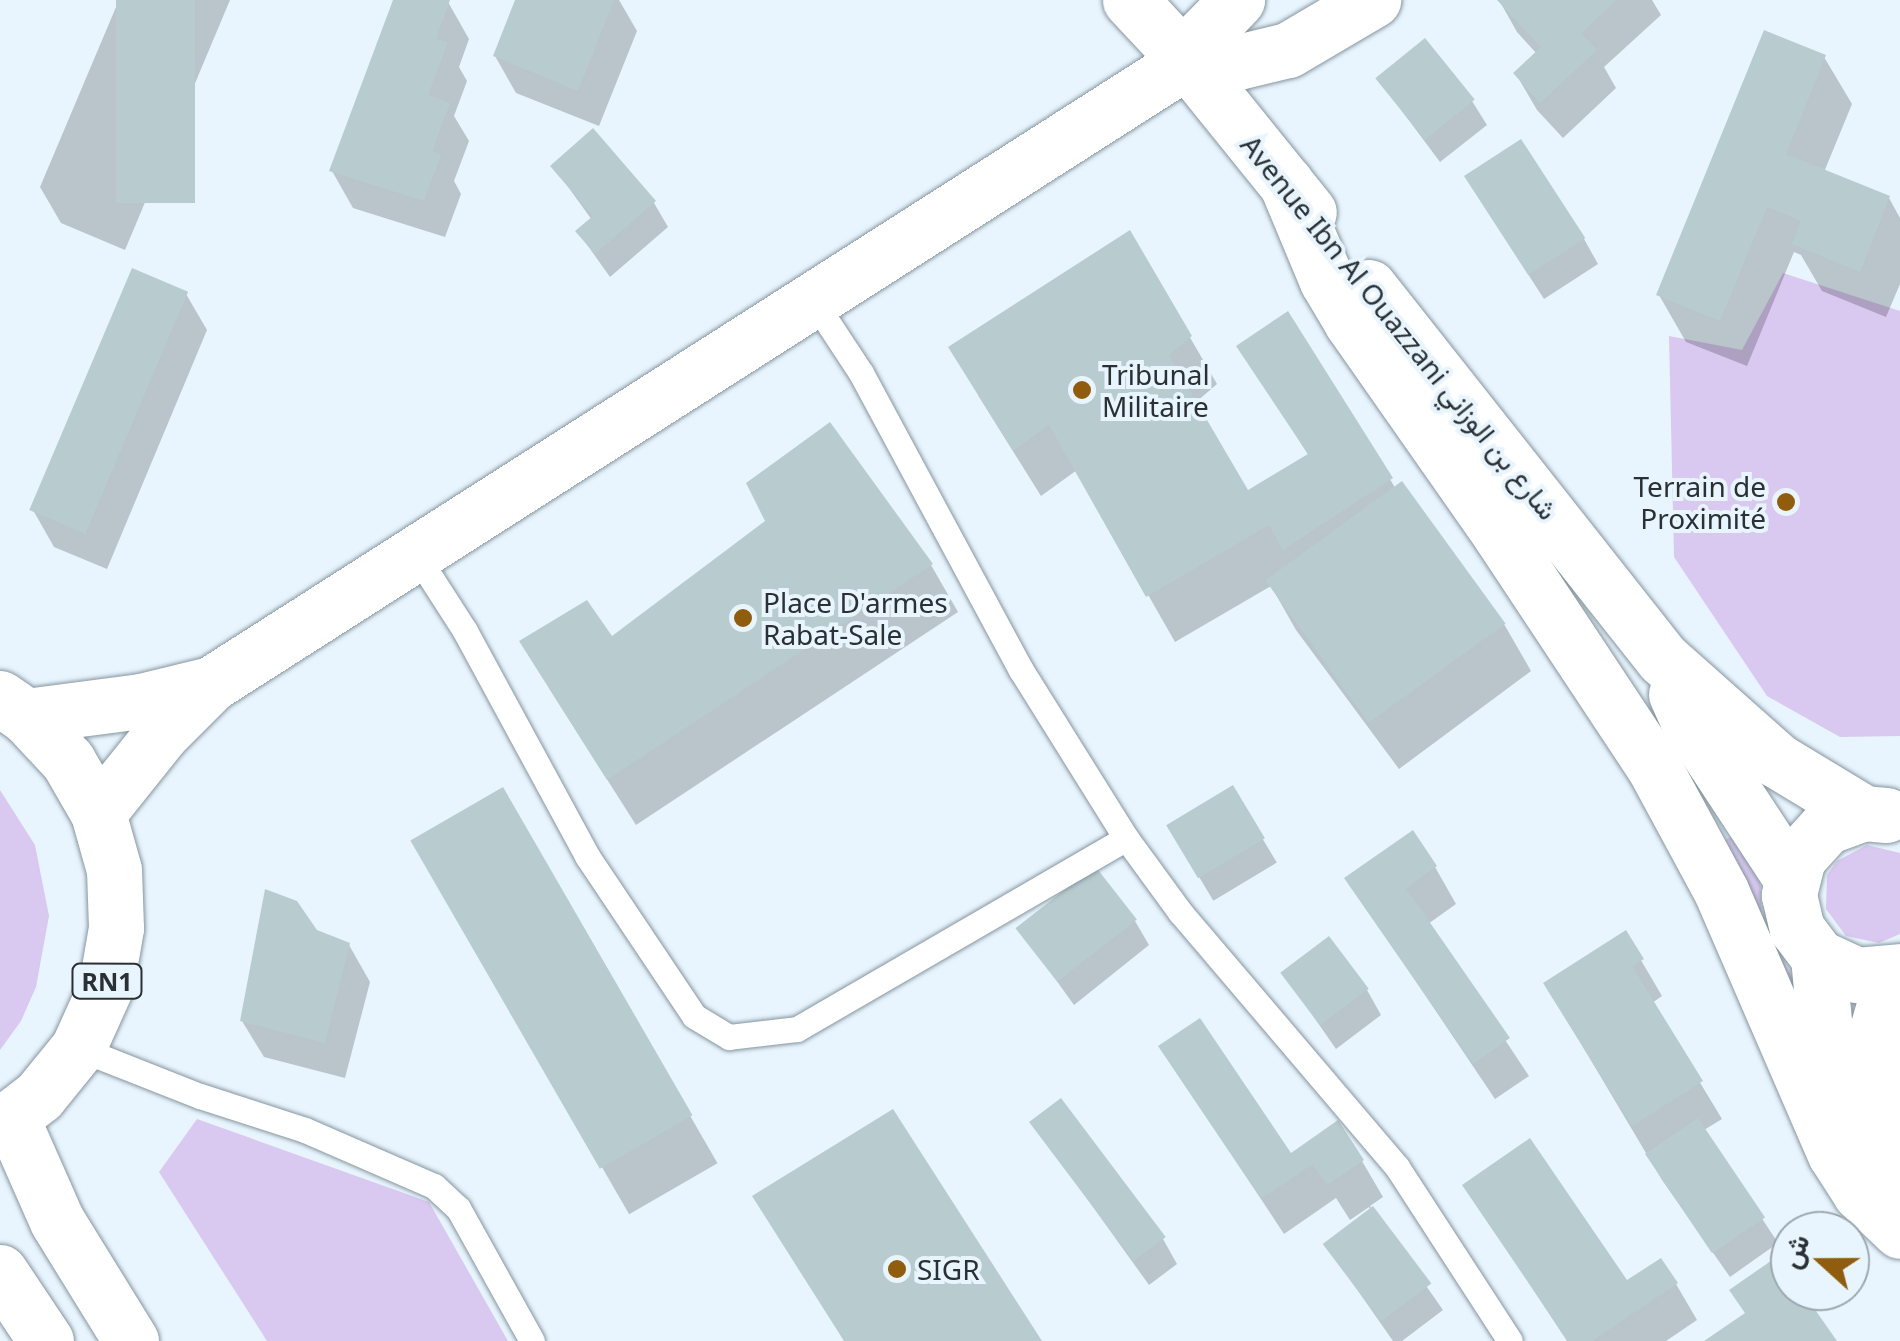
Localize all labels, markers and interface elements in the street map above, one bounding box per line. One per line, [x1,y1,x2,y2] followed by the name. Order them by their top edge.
[1234,128,1566,526] street label: Avenue Ibn Al Ouazzani شارع بن الوزاني
[1102,357,1210,423] place label: Tribunal Militaire
[1071,379,1093,401] marker: Tribunal Militaire
[1634,469,1766,535] place label: Terrain de Proximité
[1775,491,1797,513] marker: Terrain de Proximité
[763,585,948,651] place label: Place D'armes Rabat-Sale
[732,607,754,629] marker: Place D'armes Rabat-Sale
[70,961,144,1001] road number: RN1
[1770,1211,1870,1311] north arrow
[1770,1228,1818,1273] text: ش
[917,1252,980,1286] place label: SIGR
[886,1258,908,1280] marker: SIGR

